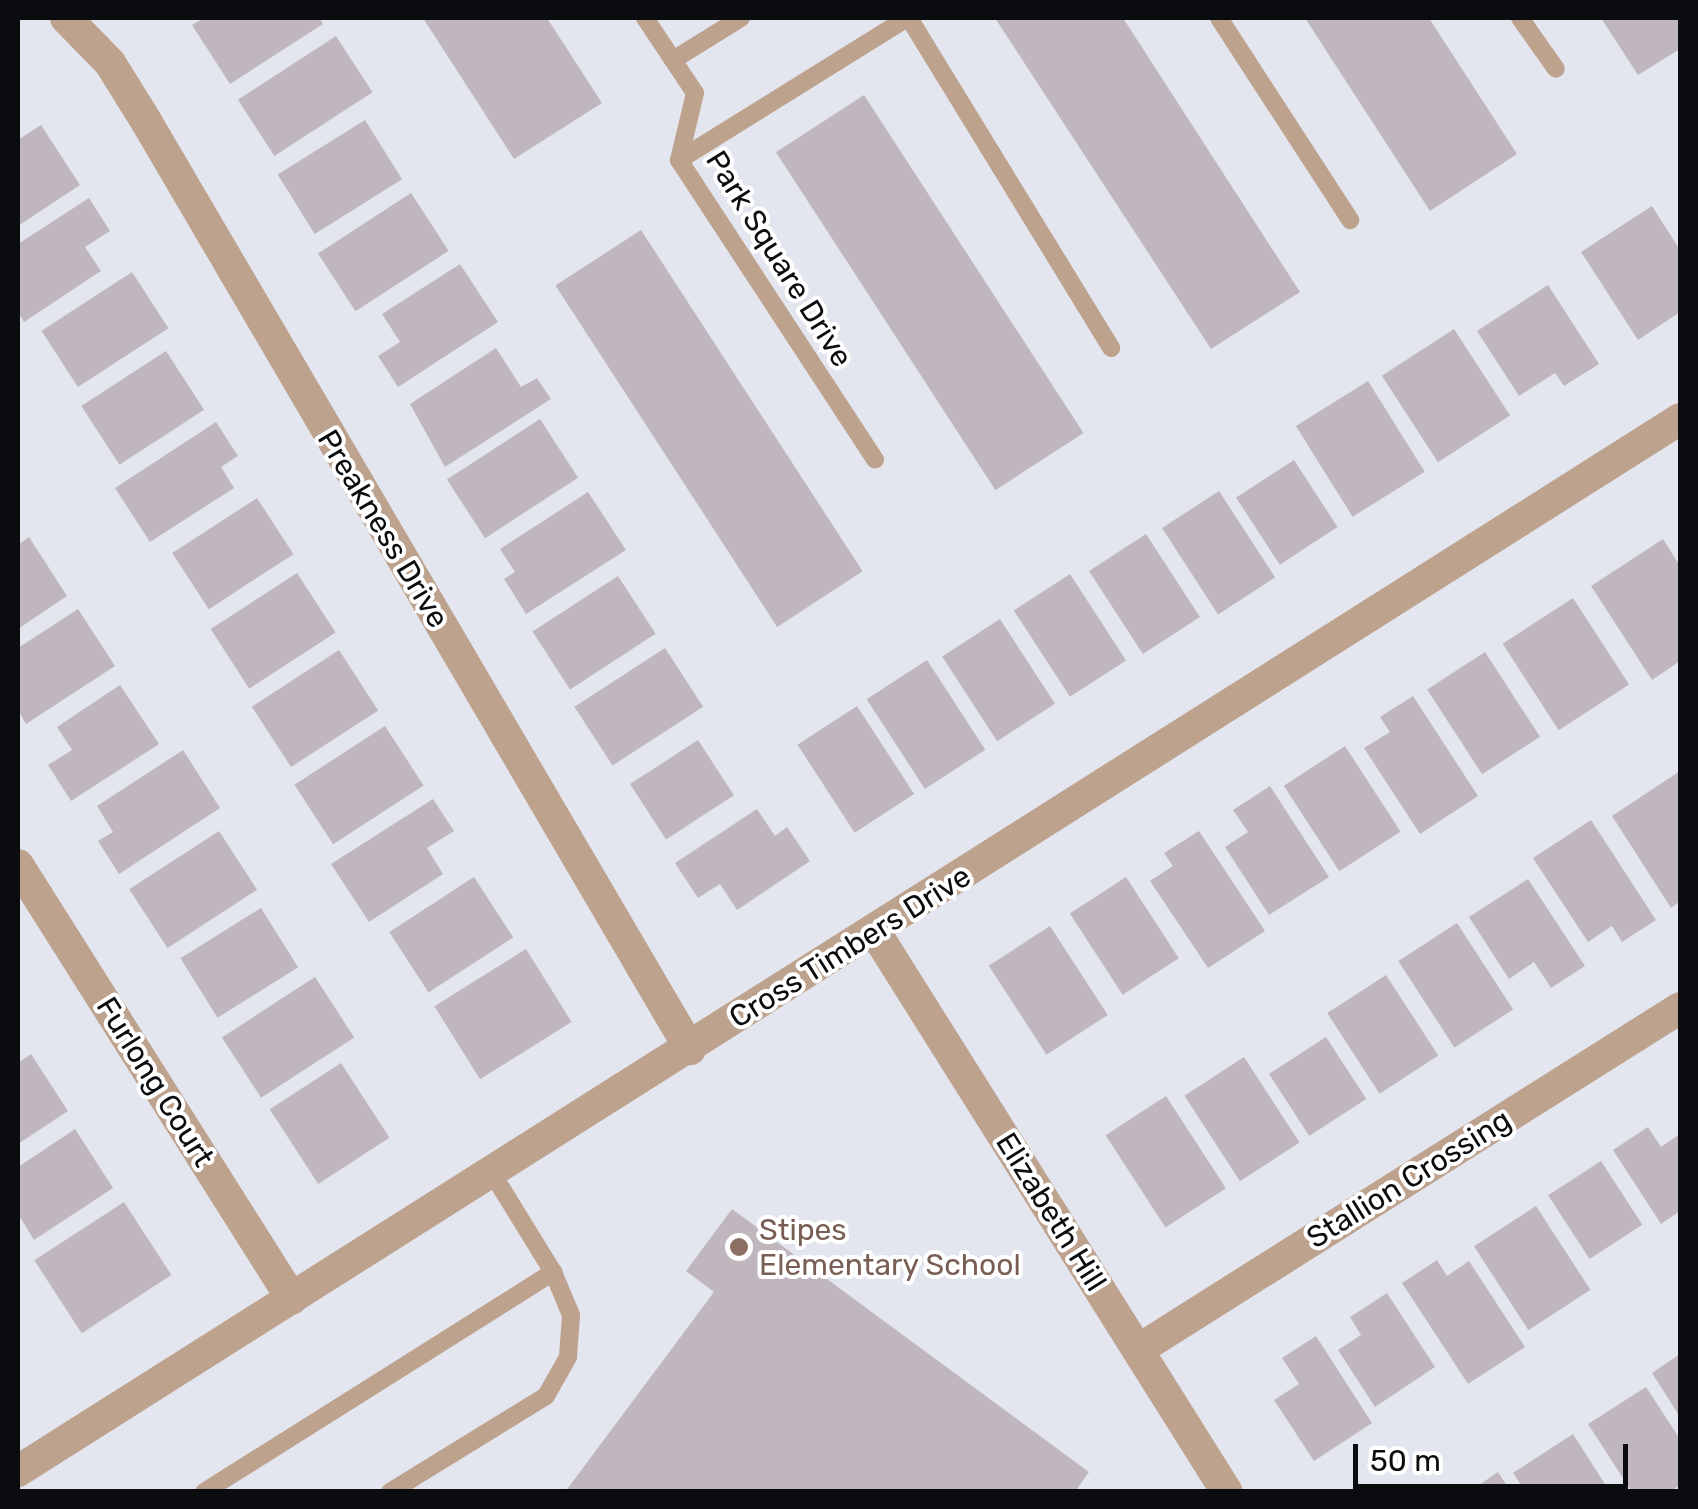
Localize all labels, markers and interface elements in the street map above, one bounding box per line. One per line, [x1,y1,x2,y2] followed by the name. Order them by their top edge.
[698,144,860,374] street label: Park Square Drive
[310,424,456,634] street label: Preakness Drive
[722,858,978,1036] street label: Cross Timbers Drive
[89,991,221,1173] street label: Furlong Court
[1300,1102,1518,1256] street label: Stallion Crossing
[988,1126,1114,1298] street label: Elizabeth Hill
[759,1212,1022,1282] place label: Stipes Elementary School
[728,1236,750,1258] marker: Stipes Elementary School
[1358,1424,1633,1486] scale bar
[1370,1443,1441,1479] text: 50 m

